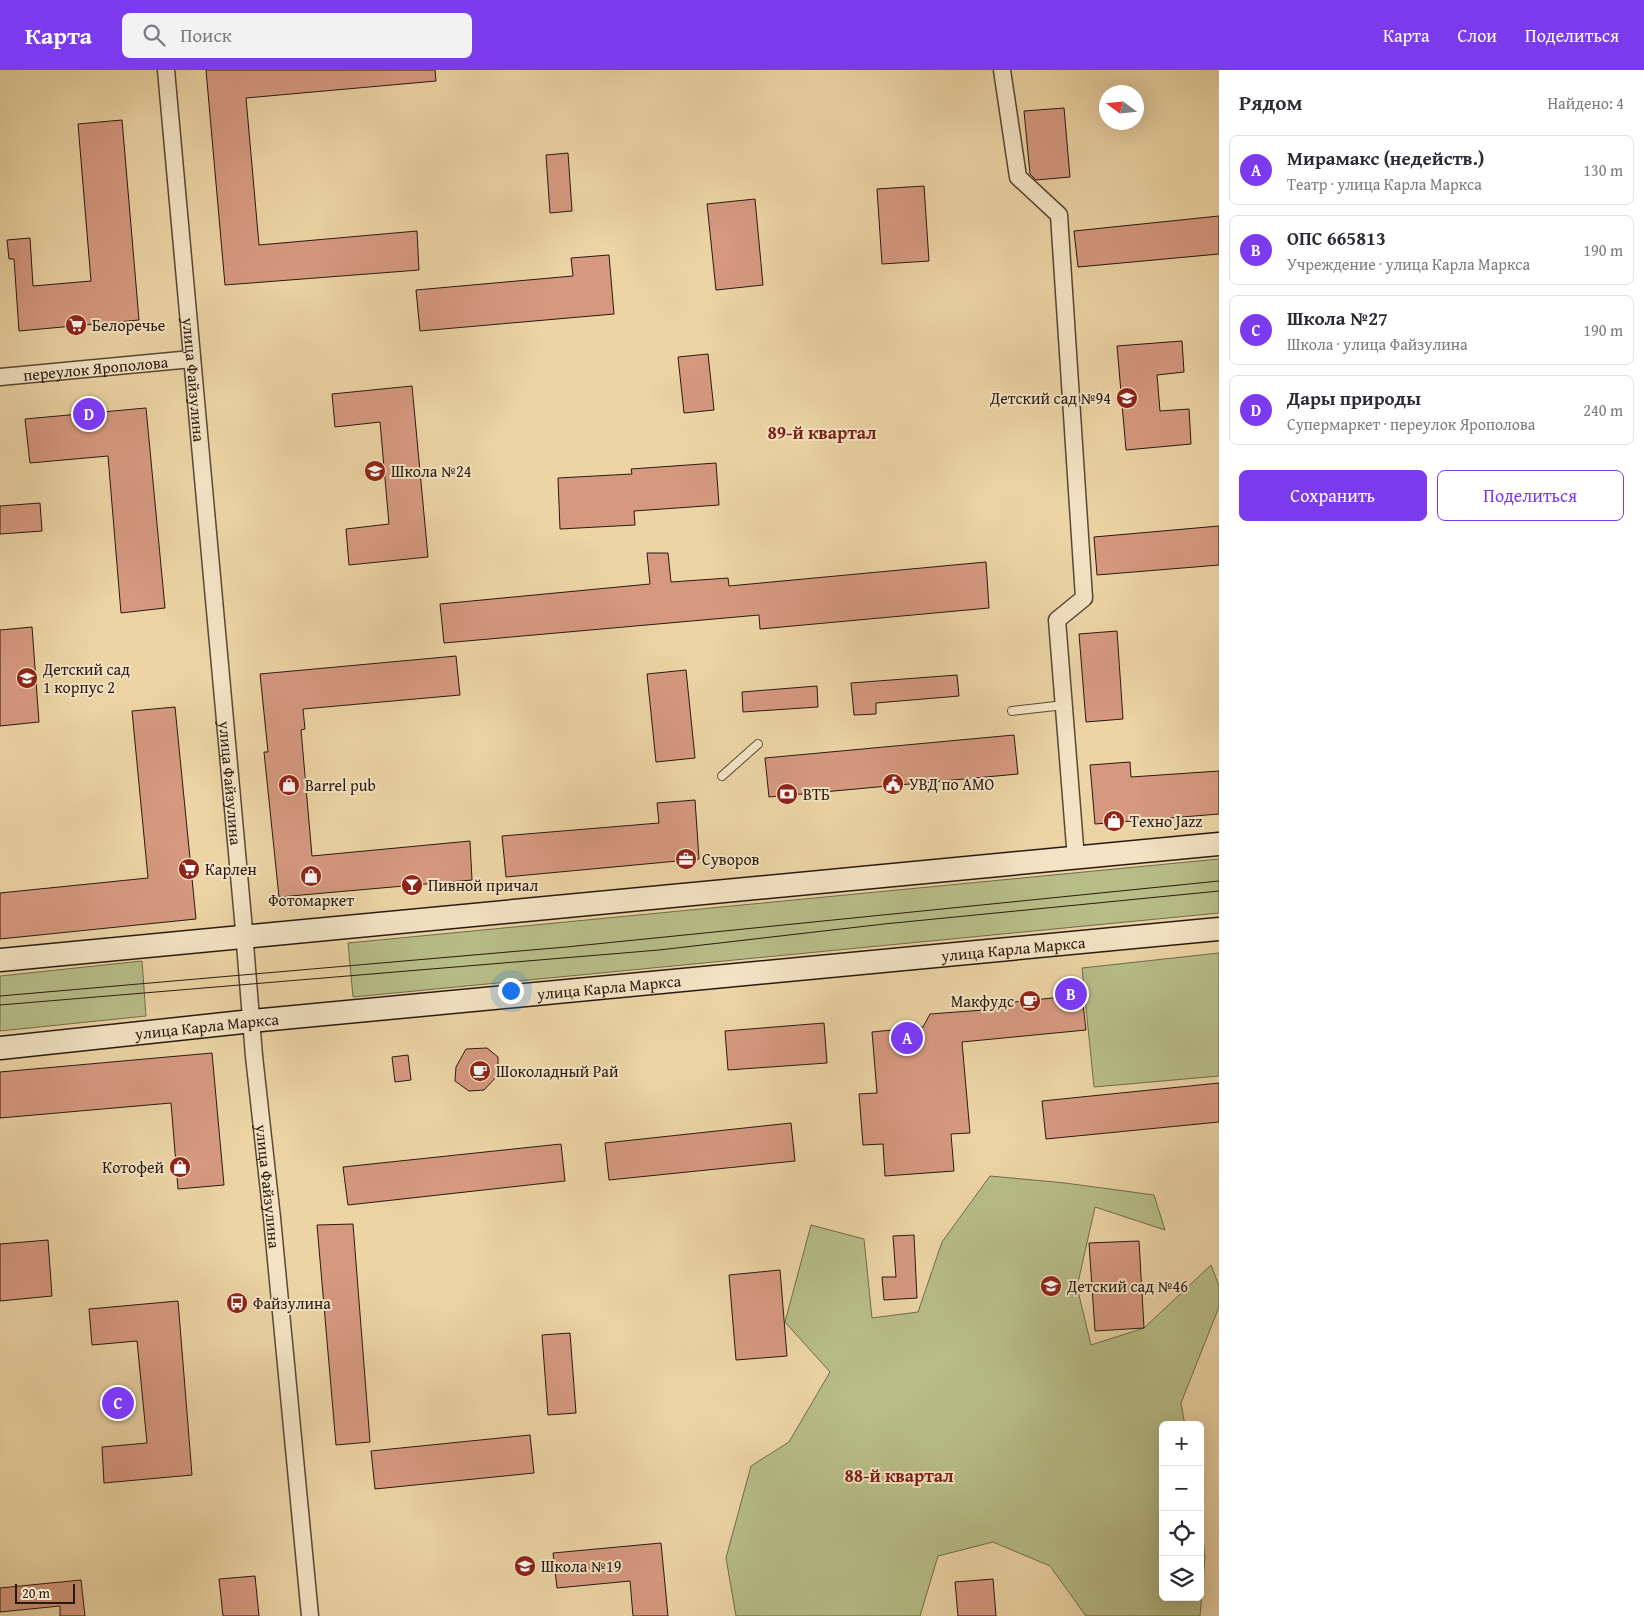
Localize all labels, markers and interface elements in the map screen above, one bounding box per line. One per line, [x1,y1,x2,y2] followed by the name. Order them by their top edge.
[122,13,472,58] search box
[25,18,92,53] text: Карта
[140,21,168,49] icon: search
[180,21,232,49] text: Поиск
[1383,22,1430,49] text: Карта
[1458,22,1497,49] text: Слои
[1525,22,1619,49] text: Поделиться
[1099,85,1144,130] north arrow
[1239,87,1302,118] text: Рядом
[1547,91,1624,115] text: Найдено: 4
[1287,144,1484,172] text: Мирамакс (недейств.)
[1251,158,1261,182] text: A
[1583,158,1623,182] text: 130 m
[1287,172,1482,196] text: Театр · улица Карла Маркса
[1287,224,1386,252] text: ОПС 665813
[1251,238,1261,262] text: B
[1583,238,1623,262] text: 190 m
[1287,252,1530,276] text: Учреждение · улица Карла Маркса
[1287,304,1388,332] text: Школа №27
[64,313,88,337] supermarket icon: Белоречье
[92,313,165,337] place label: Белоречье
[176,316,212,443] street label: улица Файзулина
[1251,318,1261,342] text: C
[1583,318,1623,342] text: 190 m
[1287,332,1468,356] text: Школа · улица Файзулина
[22,349,170,387] street label: переулок Ярополова
[1287,384,1421,412] text: Дары природы
[989,386,1111,410] place label: Детский сад №94
[1115,386,1139,410] school or university icon: Детский сад №94
[73,395,105,433] pin: D
[1251,398,1261,422] text: D
[1583,398,1623,422] text: 240 m
[1287,412,1535,436] text: Супермаркет · переулок Ярополова
[767,419,877,446] district label: 89-й квартал
[363,459,387,483] school or university icon: Школа №24
[391,459,472,483] place label: Школа №24
[1239,470,1427,521] button: Сохранить
[1437,470,1624,521] button: Поделиться
[42,657,130,699] place label: Детский сад 1 корпус 2
[15,666,39,690] school or university icon: Детский сад 1 корпус 2
[213,719,248,847] street label: улица Файзулина
[881,772,905,796] public building icon: УВД по АМО
[909,772,995,796] place label: УВД по АМО
[277,773,301,797] shop icon: Barrel pub
[305,773,376,797] place label: Barrel pub
[775,782,799,806] bank icon: ВТБ
[803,782,830,806] place label: ВТБ
[1102,809,1126,833] shop icon: Техно Jazz
[1130,809,1202,833] place label: Техно Jazz
[674,847,698,871] office icon: Суворов
[702,847,760,871] place label: Суворов
[177,857,201,881] supermarket icon: Карлен
[205,857,257,881] place label: Карлен
[299,864,323,888] shop icon: Фотомаркет
[400,873,424,897] bar icon: Пивной причал
[428,873,538,897] place label: Пивной причал
[268,888,354,912] place label: Фотомаркет
[939,930,1087,967] street label: улица Карла Маркса
[535,968,682,1006] street label: улица Карла Маркса
[1055,975,1087,1013] pin: B
[498,978,524,1004] your location
[951,989,1014,1013] place label: Макфудс
[1018,989,1042,1013] cafe icon: Макфудс
[133,1006,280,1046] street label: улица Карла Маркса
[891,1019,923,1057] pin: A
[468,1059,492,1083] cafe icon: Шоколадный Рай
[496,1059,619,1083] place label: Шоколадный Рай
[250,1122,287,1250] street label: улица Файзулина
[102,1155,164,1179] place label: Котофей
[168,1155,192,1179] shop icon: Котофей
[1039,1274,1063,1298] school or university icon: Детский сад №46
[1066,1274,1188,1298] place label: Детский сад №46
[225,1291,249,1315] bus stop icon: Файзулина
[253,1291,331,1315] place label: Файзулина
[102,1384,134,1422] pin: C
[1159,1421,1204,1601] map controls
[1159,1421,1204,1466] button: +
[844,1462,954,1489] district label: 88-й квартал
[1159,1466,1204,1511] button: −
[1159,1511,1204,1556] button: locate
[513,1554,537,1578] school or university icon: Школа №19
[541,1554,622,1578] place label: Школа №19
[1159,1556,1204,1601] button: layers
[15,1581,75,1604] scale bar
[22,1583,50,1603] text: 20 m

